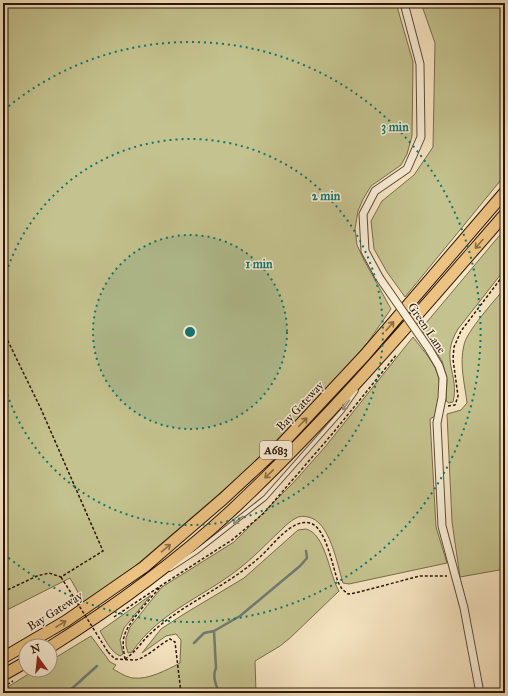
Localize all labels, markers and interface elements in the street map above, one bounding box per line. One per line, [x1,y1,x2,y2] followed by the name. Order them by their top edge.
[381,120,409,135] text: 3 min
[312,189,341,203] text: 2 min
[475,238,484,249] one-way arrow
[245,257,273,271] text: 1 min
[405,300,449,356] street label: Green Lane
[385,321,394,331] one-way arrow
[183,325,197,339] centre of rings
[274,378,327,434] street label: Bay Gateway
[342,400,350,411] one-way arrow
[298,417,308,427] one-way arrow
[260,441,292,459] road number: A683
[264,469,274,479] one-way arrow
[232,515,243,524] one-way arrow
[161,544,172,553] one-way arrow
[25,588,86,634] street label: Bay Gateway
[55,620,66,628] one-way arrow
[18,638,58,678] north arrow
[29,641,42,656] text: N

